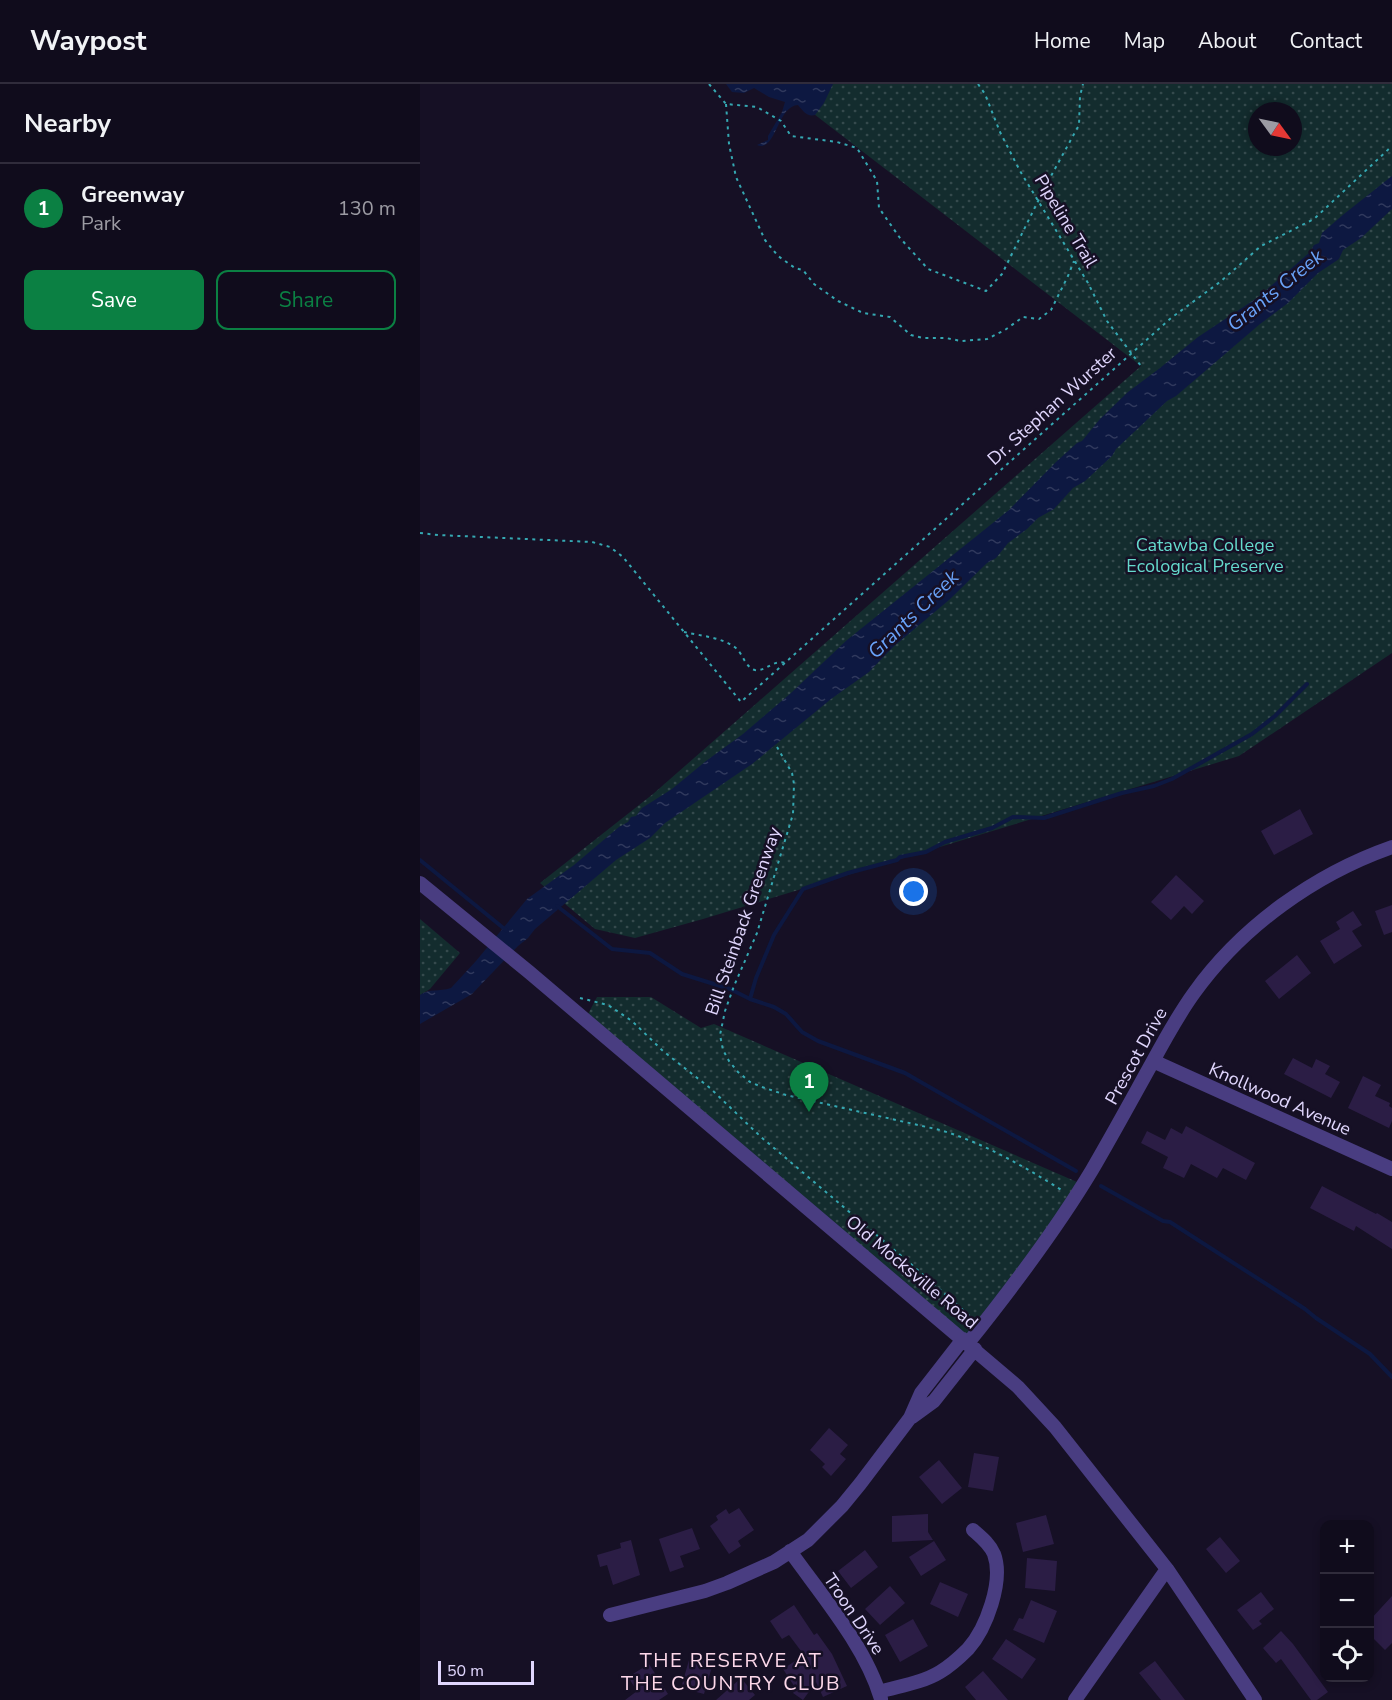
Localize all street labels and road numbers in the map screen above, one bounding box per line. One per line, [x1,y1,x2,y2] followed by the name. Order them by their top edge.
[1029,170,1104,273] street label: Pipeline Trail
[982,341,1122,471] street label: Dr. Stephan Wurster
[700,823,787,1018] street label: Bill Steinback Greenway
[1099,1003,1173,1109] street label: Prescot Drive
[1205,1057,1355,1141] street label: Knollwood Avenue
[841,1210,983,1334] street label: Old Mocksville Road
[818,1569,890,1659] street label: Troon Drive

